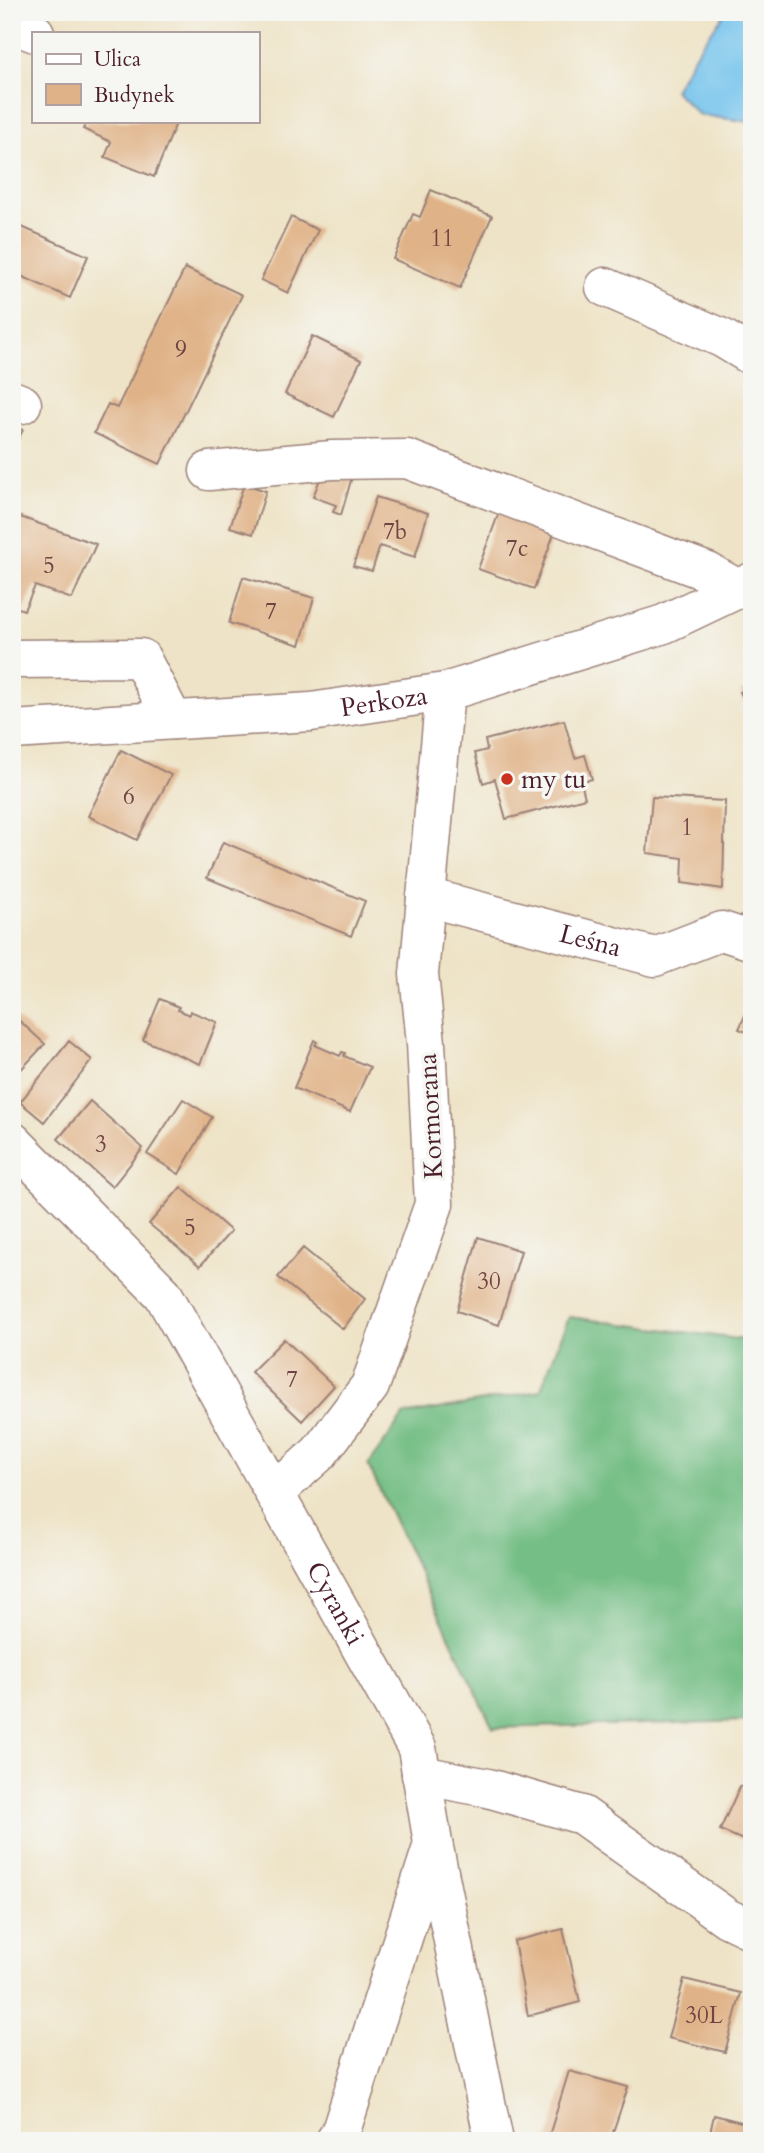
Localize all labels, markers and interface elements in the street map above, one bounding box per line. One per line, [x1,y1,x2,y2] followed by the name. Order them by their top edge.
[32,32,259,122] legend
[94,45,141,74] text: Ulica
[94,81,176,110] text: Budynek
[430,223,454,254] house number: 11
[175,334,187,365] house number: 9
[383,516,407,547] house number: 7b
[506,533,528,564] house number: 7c
[43,550,55,581] house number: 5
[265,596,277,627] house number: 7
[338,678,430,725] street label: Perkoza
[521,762,586,797] place label: my tu
[499,771,515,787] marker: my tu
[123,781,135,812] house number: 6
[681,812,693,843] house number: 1
[556,916,625,965] street label: Leśna
[410,1052,451,1180] street label: Kormorana
[95,1129,107,1160] house number: 3
[184,1212,196,1243] house number: 5
[477,1266,501,1297] house number: 30
[286,1364,298,1395] house number: 7
[298,1555,373,1651] street label: Cyranki
[685,2000,723,2031] house number: 30L

